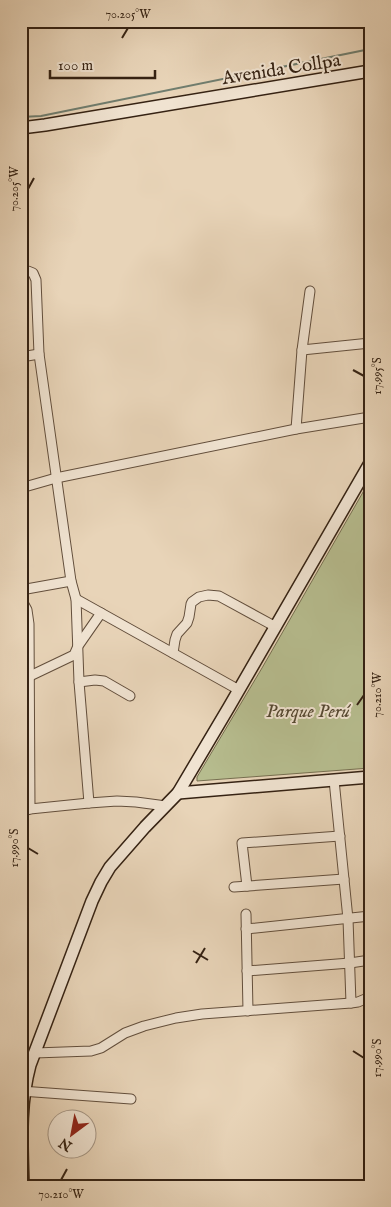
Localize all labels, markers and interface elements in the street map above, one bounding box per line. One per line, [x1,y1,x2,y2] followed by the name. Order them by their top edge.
[105,7,151,22] text: 70.205°W
[50,48,155,80] scale bar
[219,49,343,91] street label: Avenida Collpa
[58,56,94,75] text: 100 m
[7,166,22,212] text: 70.205°W
[370,357,385,395] text: 17.995°S
[370,672,385,718] text: 70.210°W
[266,700,351,724] park label: Parque Perú
[7,829,22,867] text: 17.990°S
[370,1039,385,1077] text: 17.990°S
[48,1110,98,1160] north arrow
[56,1133,76,1156] text: N
[38,1187,84,1202] text: 70.210°W

